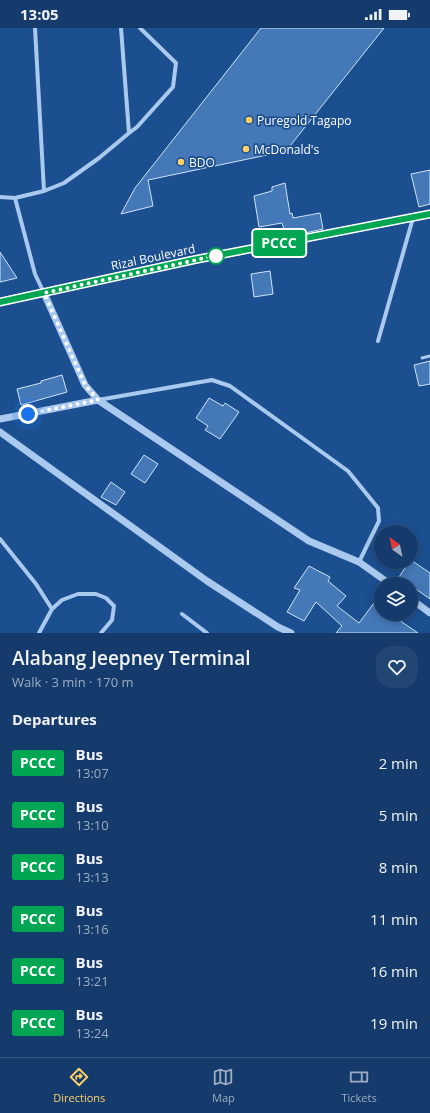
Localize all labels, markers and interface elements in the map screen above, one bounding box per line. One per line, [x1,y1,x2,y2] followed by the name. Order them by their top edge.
[20,4,59,24] text: 13:05
[257,112,351,129] place label: Puregold Tagapo
[244,115,254,125] marker: Puregold Tagapo
[254,141,319,158] place label: McDonald's
[241,144,251,154] marker: McDonald's
[189,154,215,171] place label: BDO
[176,157,186,167] marker: BDO
[251,230,307,256] line badge: PCCC
[261,233,297,252] text: PCCC
[109,240,197,274] street label: Rizal Boulevard
[207,247,225,265] unlabelled marker
[18,404,38,424] your location
[374,525,418,569] north arrow
[374,525,418,621] map controls
[374,577,418,621] button: layers
[12,645,251,671] text: Alabang Jeepney Terminal
[376,646,418,688] button: heart
[12,673,134,691] text: Walk · 3 min · 170 m
[12,709,97,729] text: Departures
[76,744,103,764] text: Bus
[20,753,56,772] text: PCCC
[379,753,418,773] text: 2 min
[76,764,109,782] text: 13:07
[76,796,103,816] text: Bus
[20,805,56,824] text: PCCC
[379,805,418,825] text: 5 min
[76,816,109,834] text: 13:10
[76,848,103,868] text: Bus
[20,857,56,876] text: PCCC
[379,857,418,877] text: 8 min
[76,868,109,886] text: 13:13
[76,900,103,920] text: Bus
[20,909,56,928] text: PCCC
[370,909,418,929] text: 11 min
[76,920,109,938] text: 13:16
[76,952,103,972] text: Bus
[20,961,56,980] text: PCCC
[370,961,418,981] text: 16 min
[76,972,109,990] text: 13:21
[76,1004,103,1024] text: Bus
[20,1013,56,1032] text: PCCC
[370,1013,418,1033] text: 19 min
[76,1024,109,1042] text: 13:24
[53,1066,105,1105] tab: Directions
[212,1066,235,1105] tab: Map
[341,1066,377,1105] tab: Tickets

